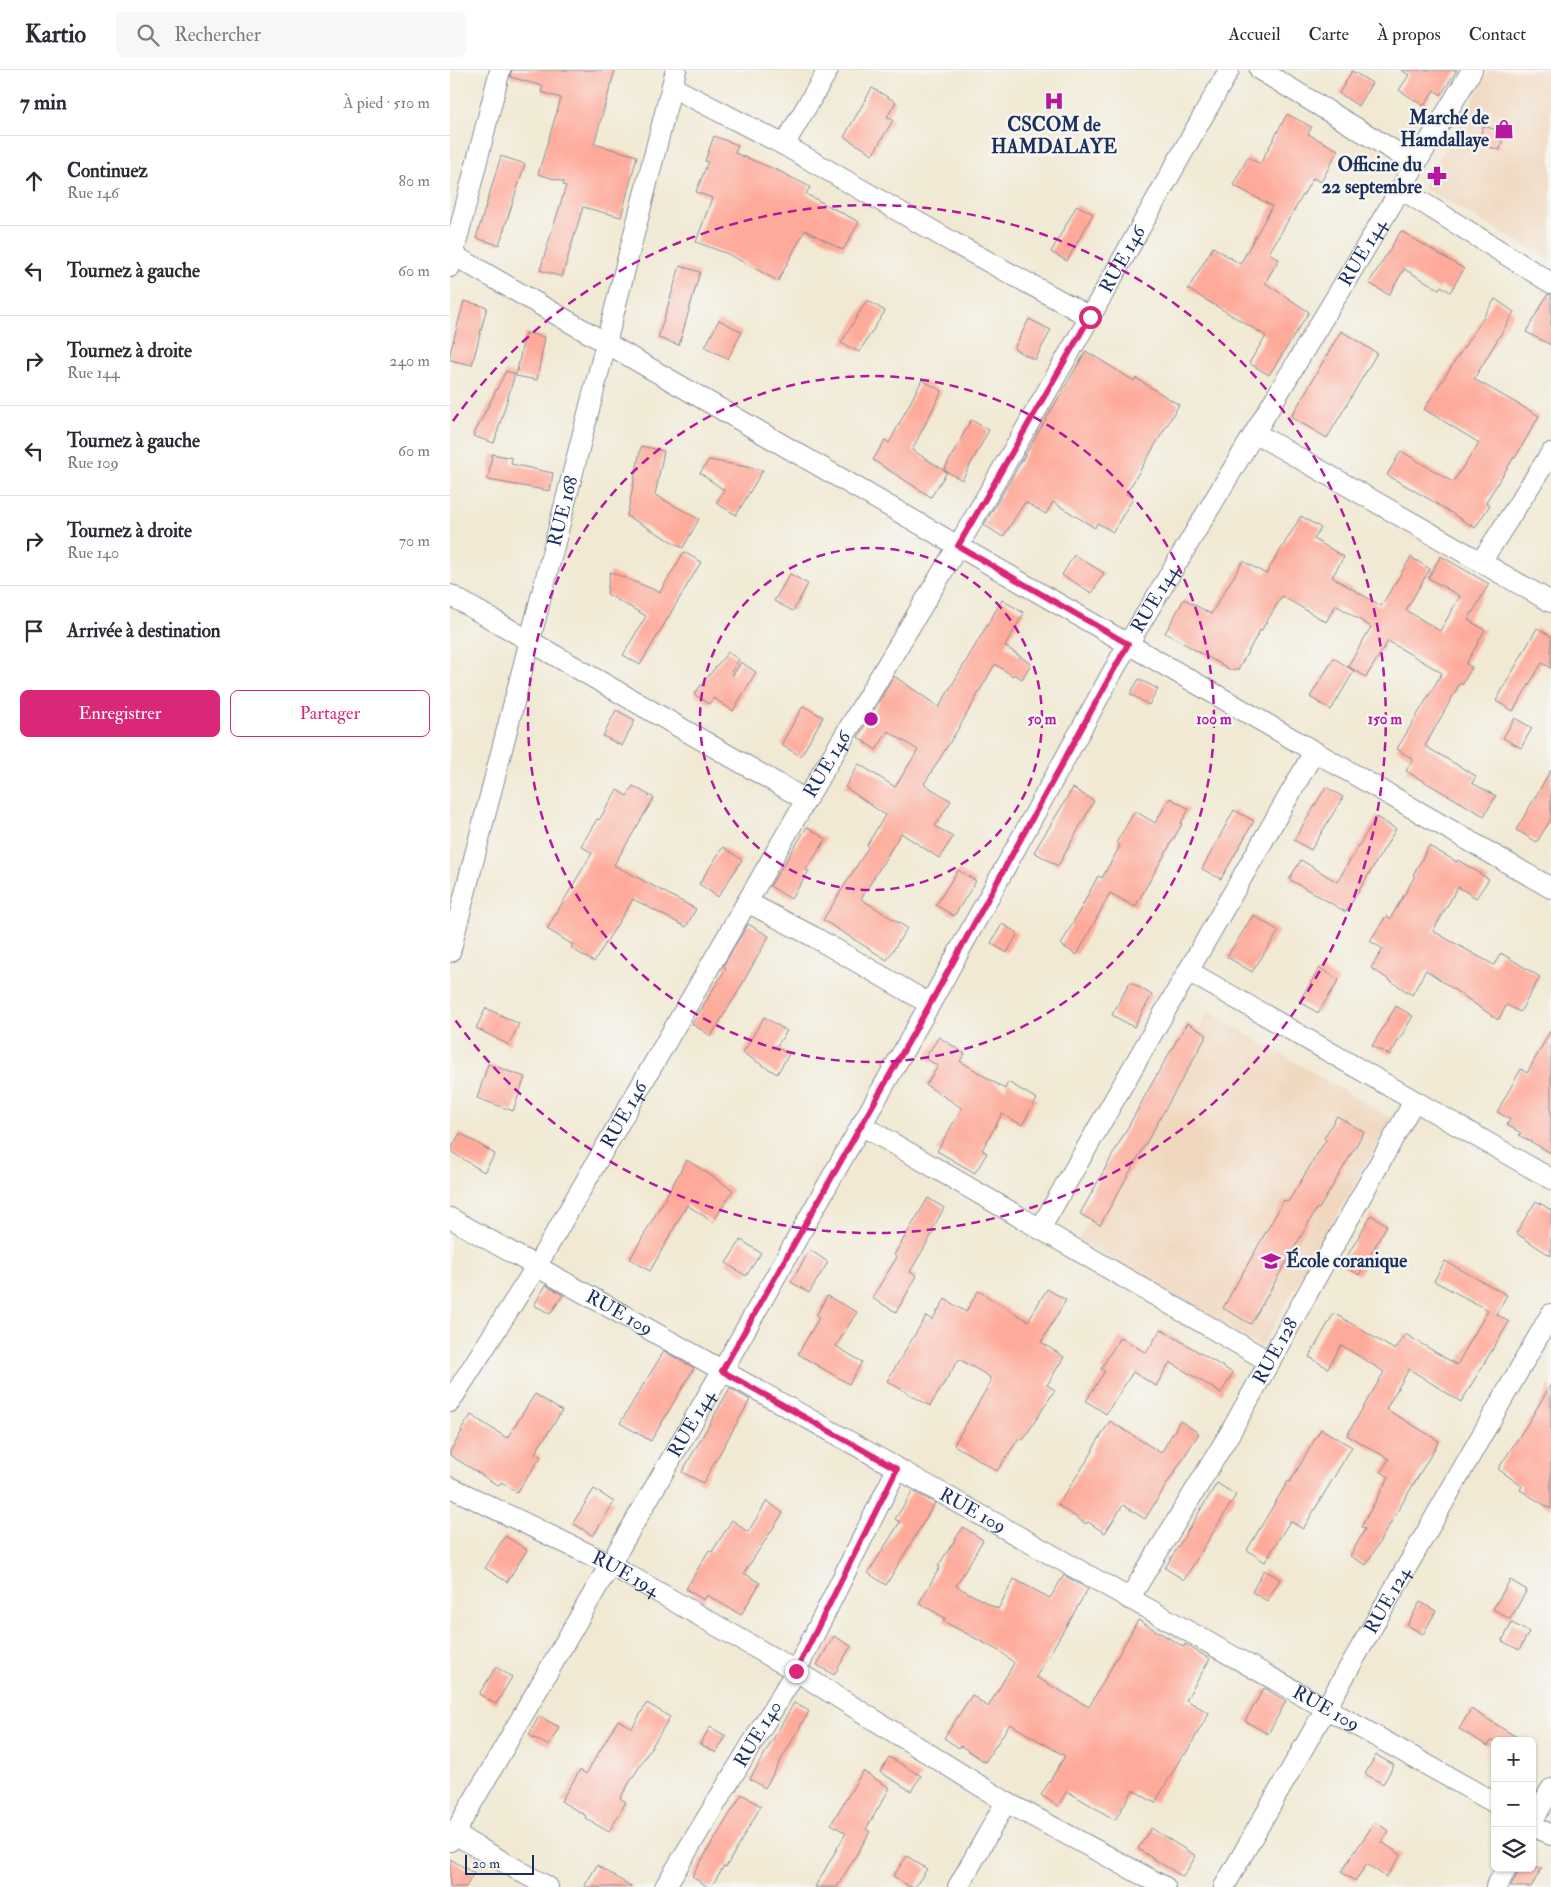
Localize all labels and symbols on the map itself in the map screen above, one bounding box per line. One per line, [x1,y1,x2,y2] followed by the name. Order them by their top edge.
[1043,90,1065,112] hospital icon: CSCOM de HAMDALAYE
[1400,106,1489,153] place label: Marché de Hamdallaye
[991,113,1117,159] place label: CSCOM de HAMDALAYE
[1493,118,1515,140] shop icon: Marché de Hamdallaye
[1322,153,1422,200] place label: Officine du 22 septembre
[1426,165,1448,187] pharmacy icon: Officine du 22 septembre
[1333,214,1392,291] street label: RUE 144
[1094,220,1152,297] street label: RUE 146
[1079,306,1102,329] route start
[542,473,584,549] street label: RUE 168
[1126,561,1185,637] street label: RUE 144
[862,710,880,728] centre of rings
[1028,710,1057,729] text: 50 m
[1196,710,1232,729] text: 100 m
[1368,710,1402,729] text: 150 m
[798,726,857,802] street label: RUE 146
[595,1076,654,1152] street label: RUE 146
[1286,1247,1407,1274] place label: École coranique
[1260,1250,1282,1272] school or university icon: École coranique
[582,1284,657,1341] street label: RUE 109
[1247,1314,1303,1388] street label: RUE 128
[663,1385,721,1462] street label: RUE 144
[935,1482,1010,1539] street label: RUE 109
[588,1546,664,1603] street label: RUE 194
[1359,1562,1417,1638] street label: RUE 124
[785,1660,808,1683] route end
[1288,1680,1364,1737] street label: RUE 109
[729,1696,787,1772] street label: RUE 140
[465,1852,534,1875] scale bar

